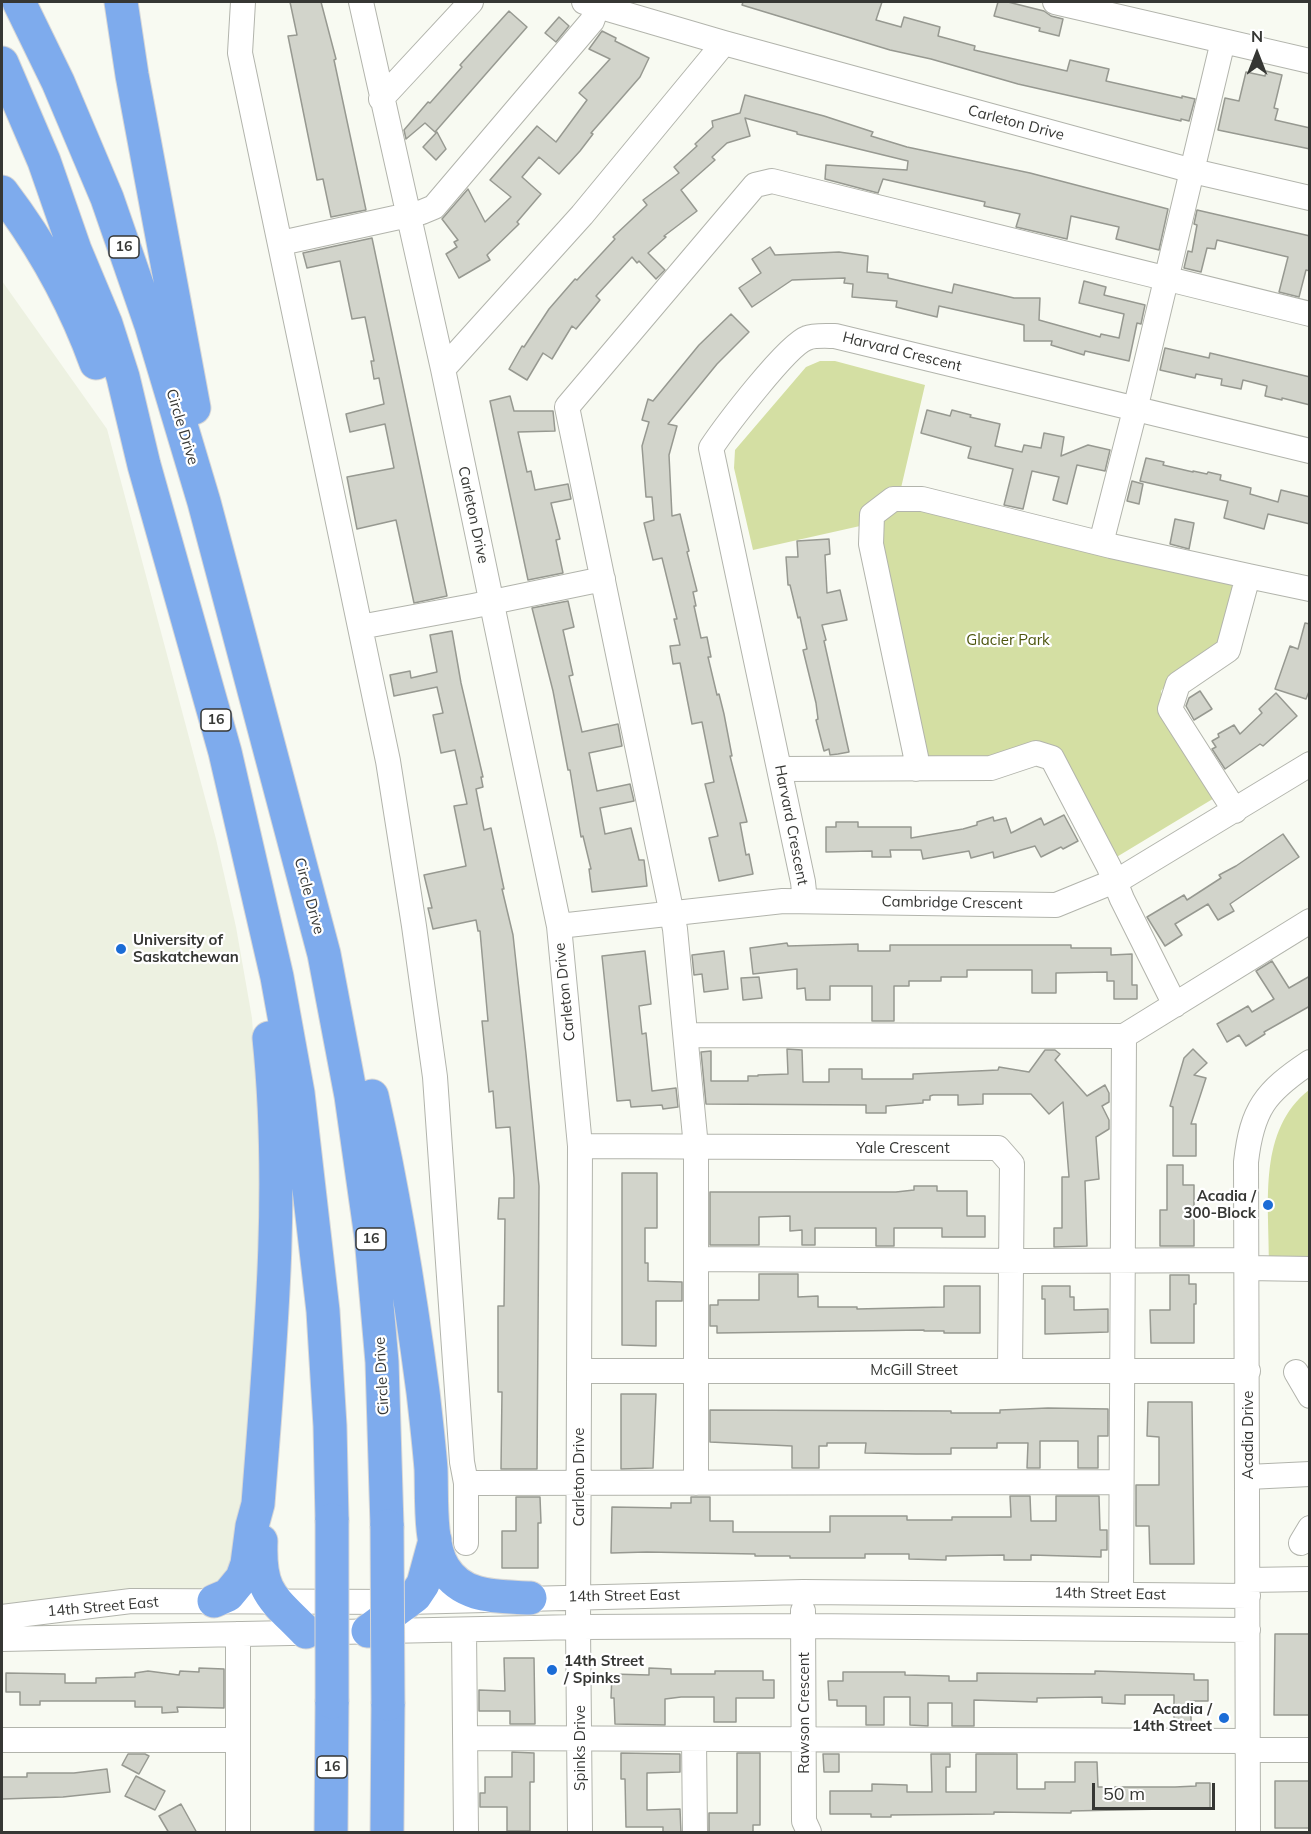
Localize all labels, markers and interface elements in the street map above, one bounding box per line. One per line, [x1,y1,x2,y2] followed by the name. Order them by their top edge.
[1227,24,1287,84] north arrow
[1251,26,1263,46] text: N
[966,102,1066,144] street label: Carleton Drive
[109,236,139,258] road number: 16
[841,328,963,376] street label: Harvard Crescent
[162,387,202,467] street label: Circle Drive
[454,465,492,565] street label: Carleton Drive
[966,631,1050,649] park label: Glacier Park
[201,709,231,731] road number: 16
[771,763,811,887] street label: Harvard Crescent
[290,856,328,936] street label: Circle Drive
[881,893,1023,913] street label: Cambridge Crescent
[133,931,239,966] place label: University of Saskatchewan
[114,942,128,956] marker: University of Saskatchewan
[551,942,579,1042] street label: Carleton Drive
[856,1139,950,1157] street label: Yale Crescent
[1183,1187,1256,1222] place label: Acadia / 300-Block
[1261,1198,1275,1212] marker: Acadia / 300-Block
[356,1228,386,1250] road number: 16
[371,1336,393,1416] street label: Circle Drive
[870,1361,958,1379] street label: McGill Street
[1239,1390,1257,1480] street label: Acadia Drive
[570,1428,588,1526] street label: Carleton Drive
[1054,1584,1166,1604] street label: 14th Street East
[568,1586,680,1606] street label: 14th Street East
[47,1593,159,1621] street label: 14th Street East
[564,1652,644,1687] place label: 14th Street / Spinks
[795,1652,813,1774] street label: Rawson Crescent
[545,1663,559,1677] marker: 14th Street / Spinks
[1132,1700,1212,1735] place label: Acadia / 14th Street
[571,1705,589,1791] street label: Spinks Drive
[1217,1711,1231,1725] marker: Acadia / 14th Street
[317,1756,347,1778] road number: 16
[1095,1771,1218,1809] scale bar
[1103,1782,1145,1805] text: 50 m

